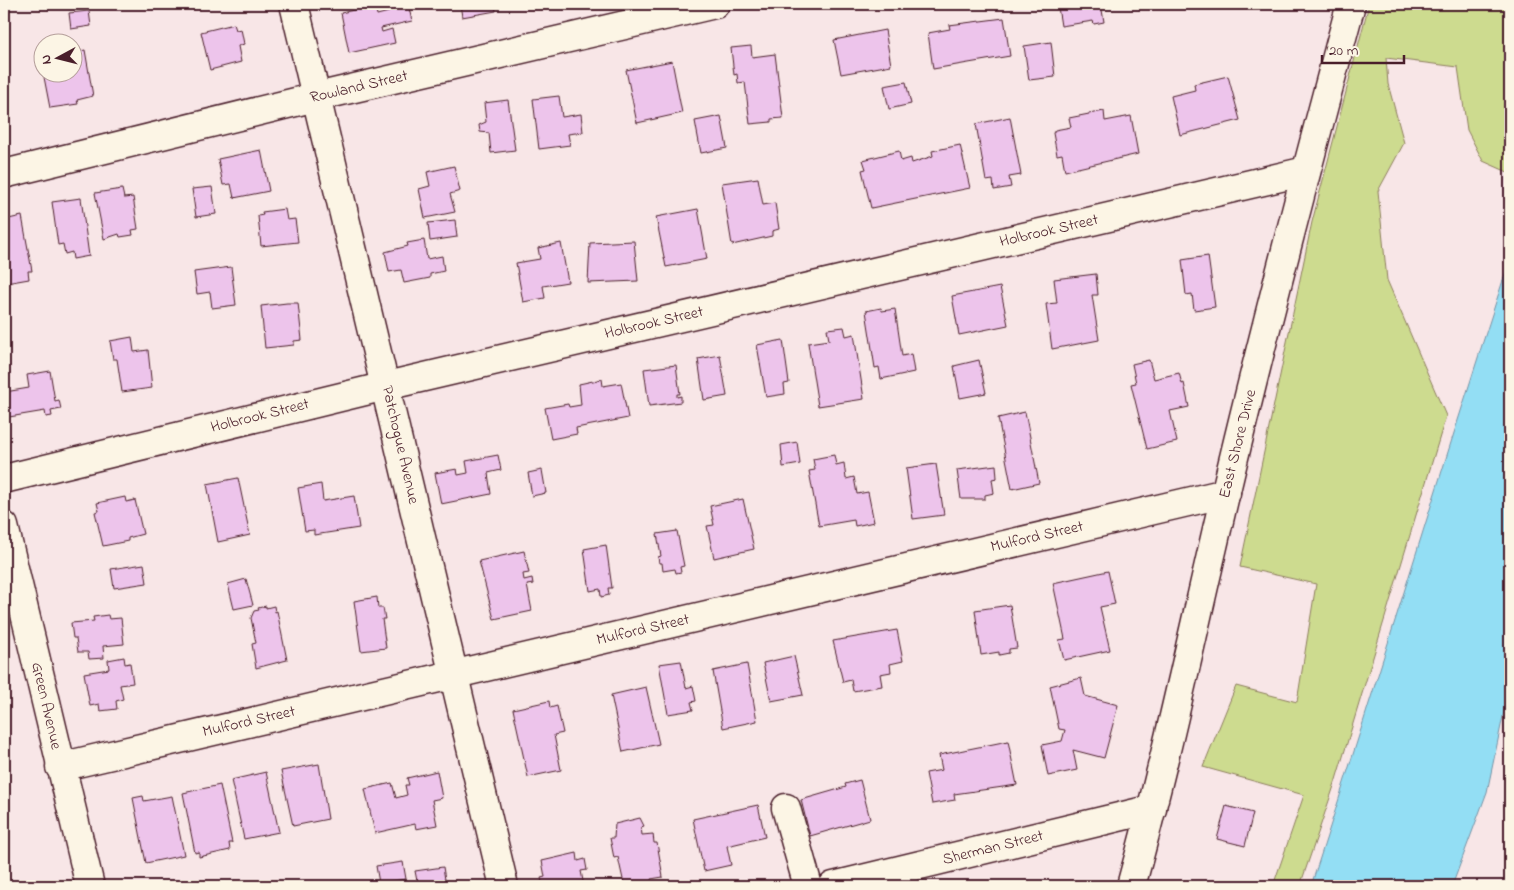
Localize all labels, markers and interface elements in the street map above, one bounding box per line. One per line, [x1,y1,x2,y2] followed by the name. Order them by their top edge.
[32,32,82,82] north arrow
[1322,32,1404,64] scale bar
[1329,40,1359,62] text: 20 m
[36,53,58,65] text: N
[308,64,411,110] street label: Rowland Street
[997,208,1101,254] street label: Holbrook Street
[602,300,706,346] street label: Holbrook Street
[375,384,425,507] street label: Patchogue Avenue
[1213,386,1263,501] street label: East Shore Drive
[208,392,312,440] street label: Holbrook Street
[988,515,1086,559] street label: Mulford Street
[594,608,692,652] street label: Mulford Street
[24,660,68,753] street label: Green Avenue
[200,700,298,744] street label: Mulford Street
[940,824,1047,872] street label: Sherman Street

